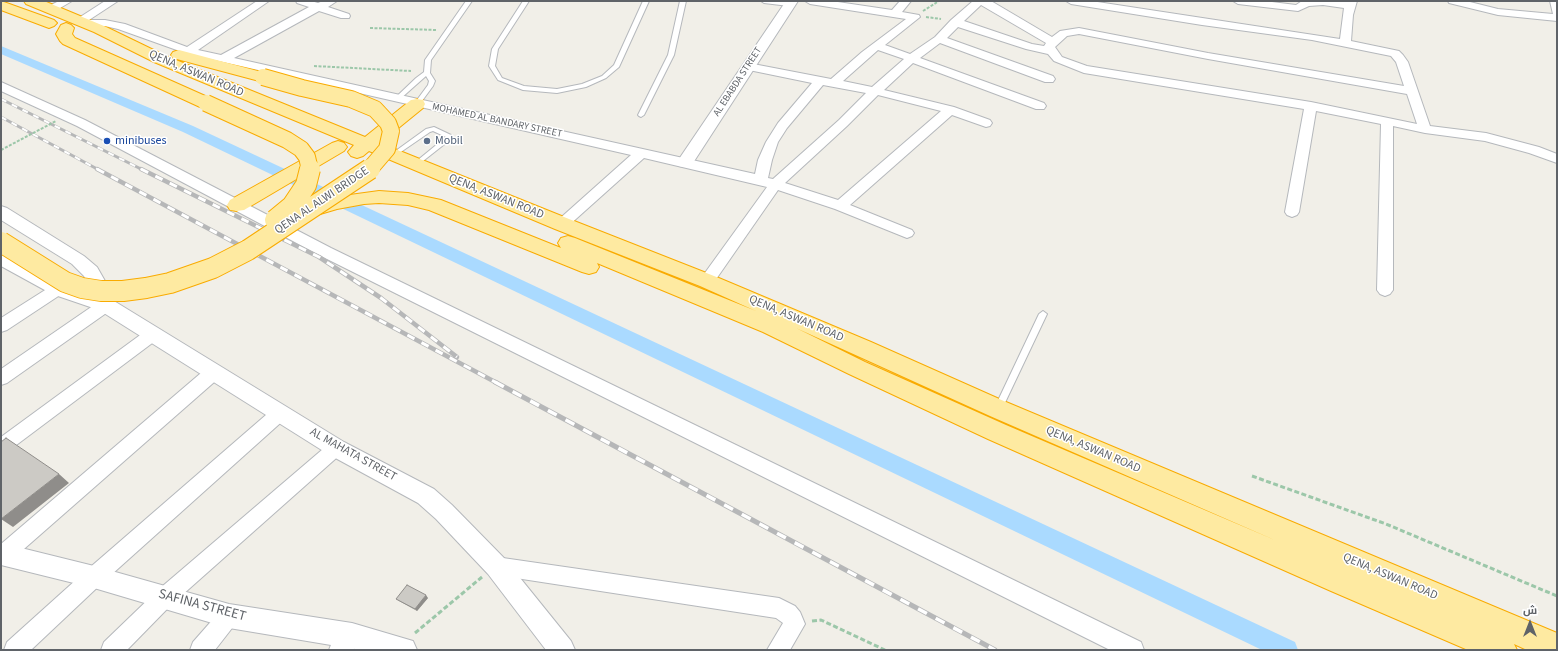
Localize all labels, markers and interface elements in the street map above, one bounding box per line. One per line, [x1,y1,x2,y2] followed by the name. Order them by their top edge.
[711,45,765,119] street label: AL EBABDA STREET
[146,48,246,100] street label: QENA, ASWAN ROAD
[431,101,563,141] street label: MOHAMED AL BANDARY STREET
[115,134,167,148] place label: minibuses
[435,134,463,148] place label: Mobil
[102,136,112,146] marker: minibuses
[422,136,432,146] marker: Mobil
[272,164,372,238] street label: QENA AL ALWI BRIDGE
[446,171,546,223] street label: QENA, ASWAN ROAD
[746,293,846,345] street label: QENA, ASWAN ROAD
[1043,424,1143,476] street label: QENA, ASWAN ROAD
[307,425,399,485] street label: AL MAHATA STREET
[1340,551,1440,603] street label: QENA, ASWAN ROAD
[156,586,248,626] street label: SAFINA STREET
[1510,603,1550,643] north arrow
[1523,603,1537,618] text: ش

